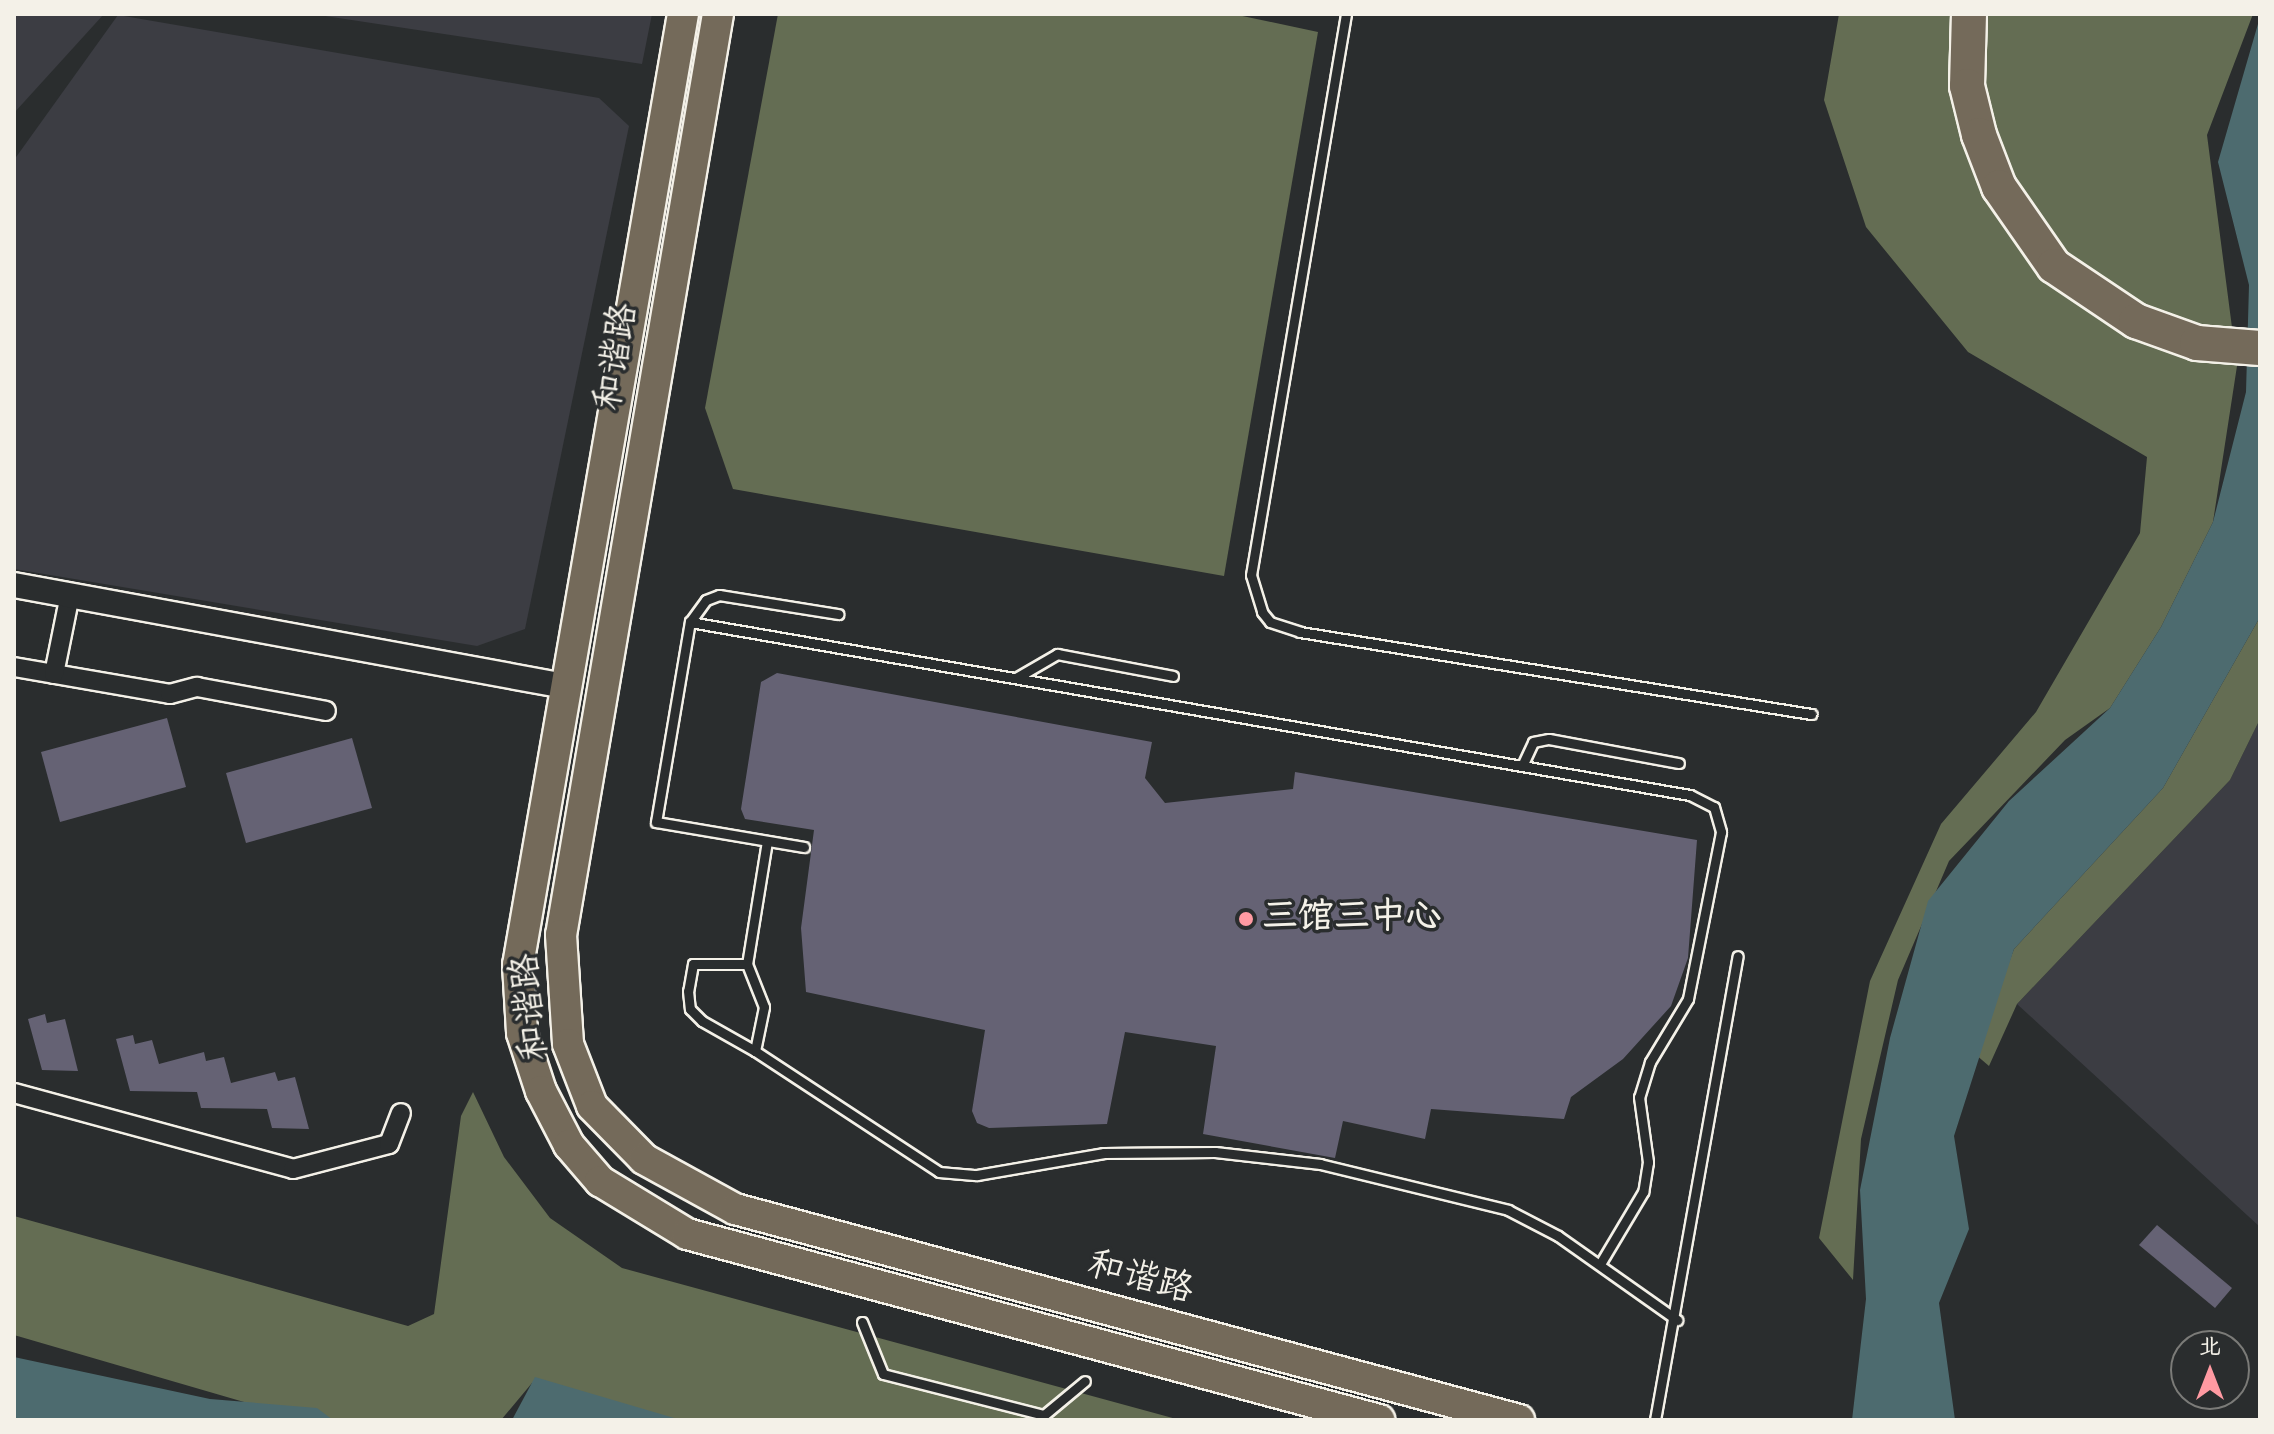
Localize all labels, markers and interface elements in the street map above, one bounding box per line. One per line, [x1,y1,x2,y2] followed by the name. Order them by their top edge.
[588,300,648,414] street label: 和谐路
[1262,897,1442,941] place label: 三馆三中心
[1237,910,1255,928] marker: 三馆三中心
[505,951,559,1063] street label: 和谐路
[1082,1244,1198,1314] street label: 和谐路
[2170,1330,2250,1410] north arrow
[2199,1332,2221,1364] text: 北

